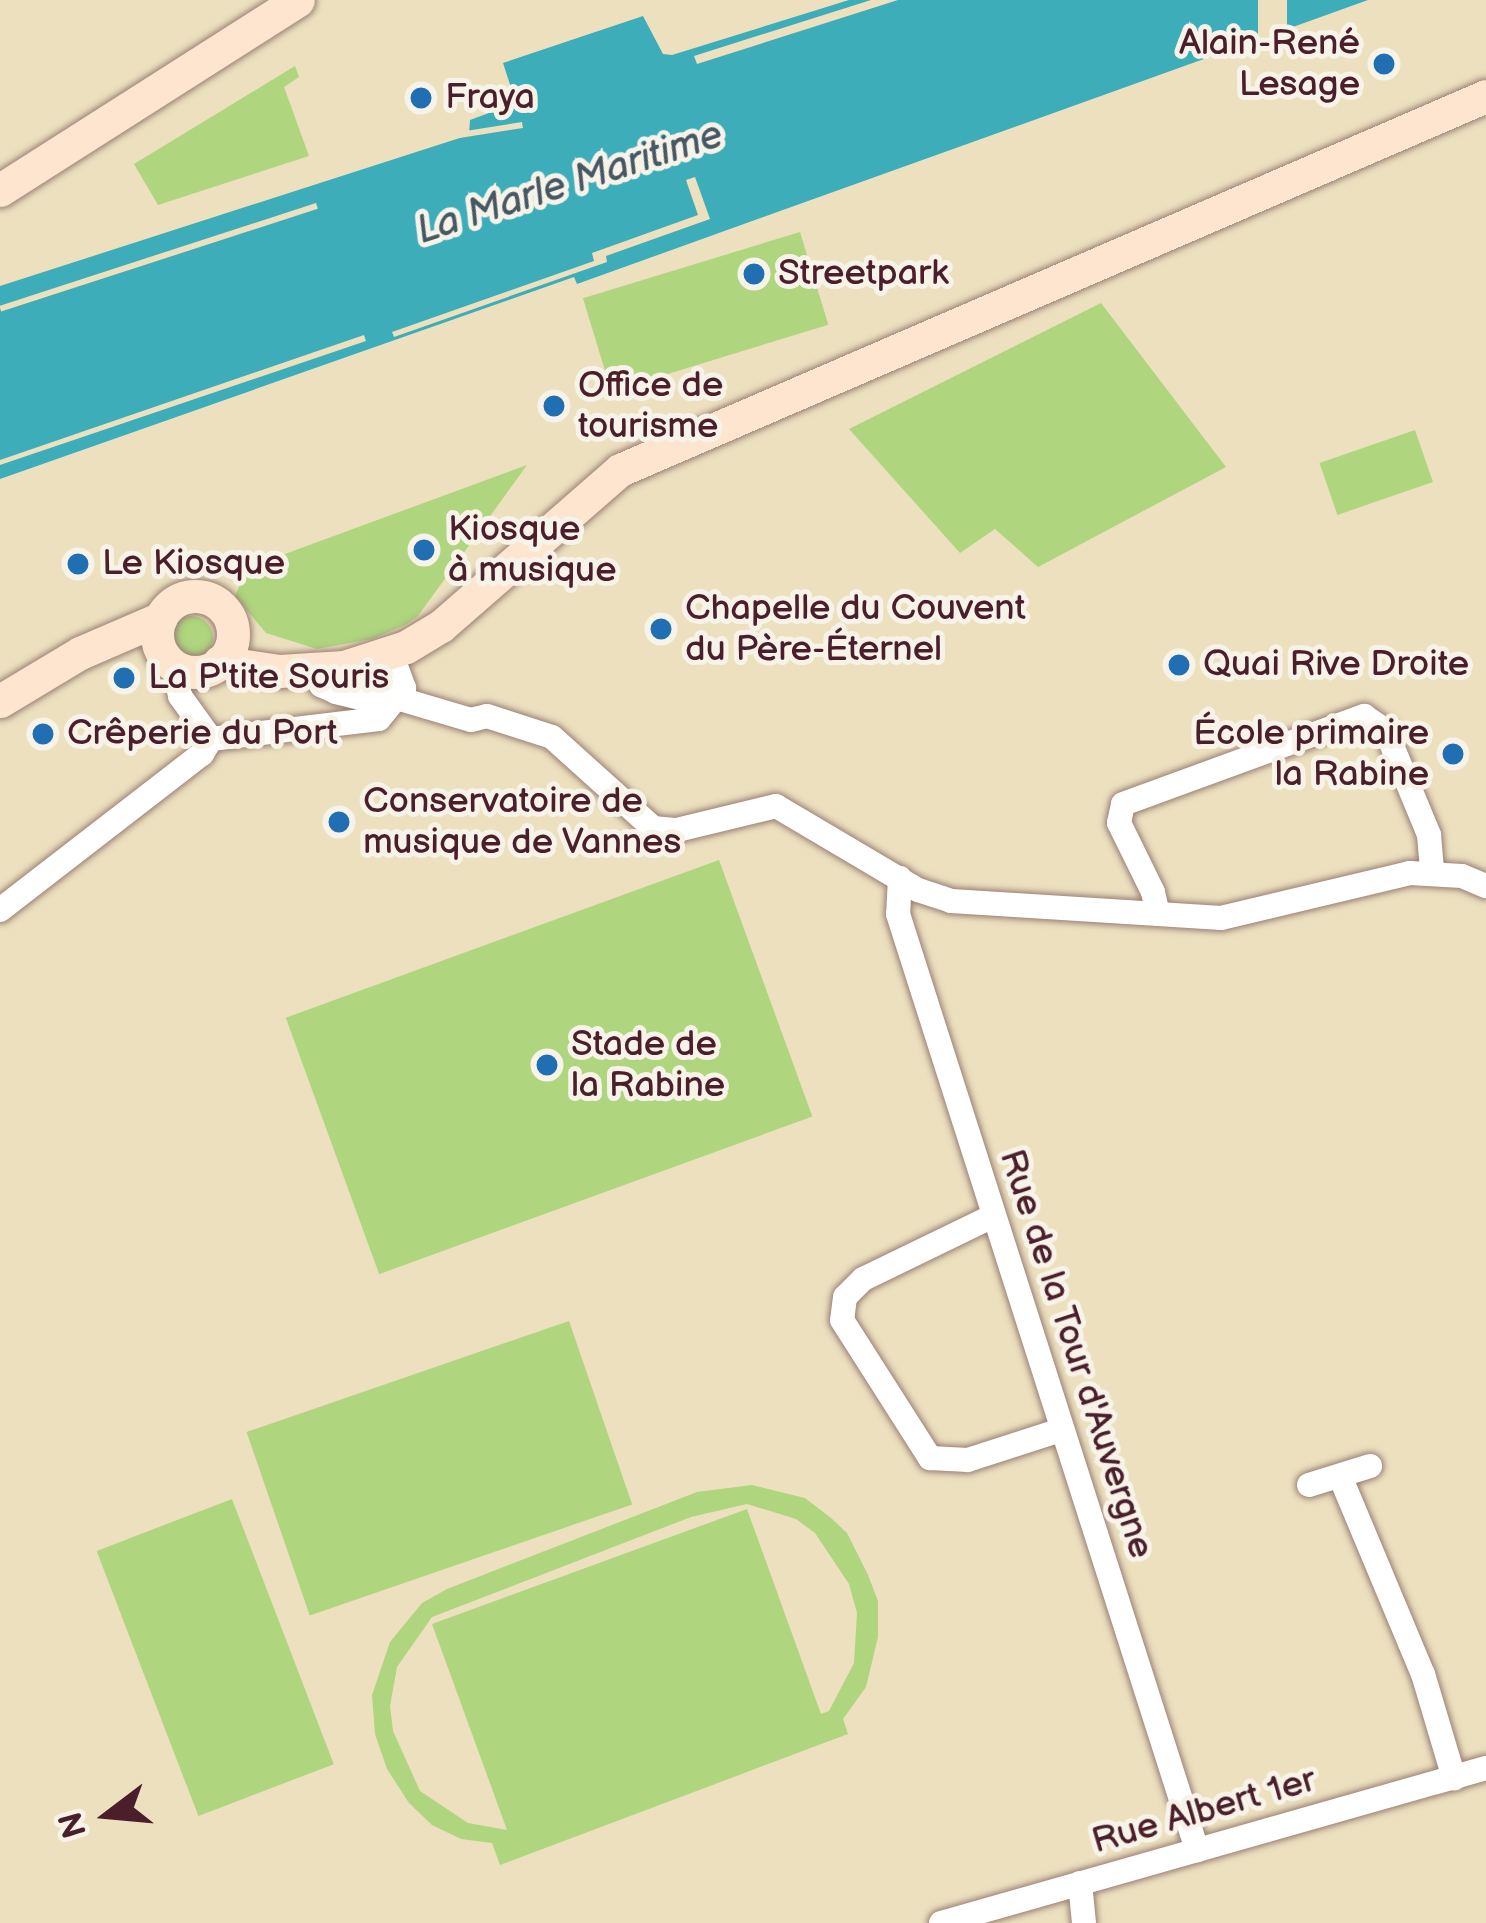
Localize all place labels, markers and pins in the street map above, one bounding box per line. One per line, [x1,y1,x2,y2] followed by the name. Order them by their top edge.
[1179,21,1360,106] place label: Alain-René Lesage
[1371,51,1397,77] marker: Alain-René Lesage
[445,76,535,120] place label: Fraya
[408,85,434,111] marker: Fraya
[778,252,949,296] place label: Streetpark
[741,261,767,287] marker: Streetpark
[578,363,723,448] place label: Office de tourisme
[541,393,567,419] marker: Office de tourisme
[448,507,616,592] place label: Kiosque à musique
[411,537,437,563] marker: Kiosque à musique
[102,542,285,586] place label: Le Kiosque
[65,551,91,577] marker: Le Kiosque
[685,586,1026,671] place label: Chapelle du Couvent du Père-Éternel
[648,616,674,642] marker: Chapelle du Couvent du Père-Éternel
[1203,643,1469,687] place label: Quai Rive Droite
[1166,652,1192,678] marker: Quai Rive Droite
[148,656,390,700] place label: La P'tite Souris
[111,665,137,691] marker: La P'tite Souris
[1193,711,1429,796] place label: École primaire la Rabine
[67,712,338,756] place label: Crêperie du Port
[30,721,56,747] marker: Crêperie du Port
[1440,741,1466,767] marker: École primaire la Rabine
[363,779,682,864] place label: Conservatoire de musique de Vannes
[326,809,352,835] marker: Conservatoire de musique de Vannes
[571,1022,725,1107] place label: Stade de la Rabine
[534,1052,560,1078] marker: Stade de la Rabine

